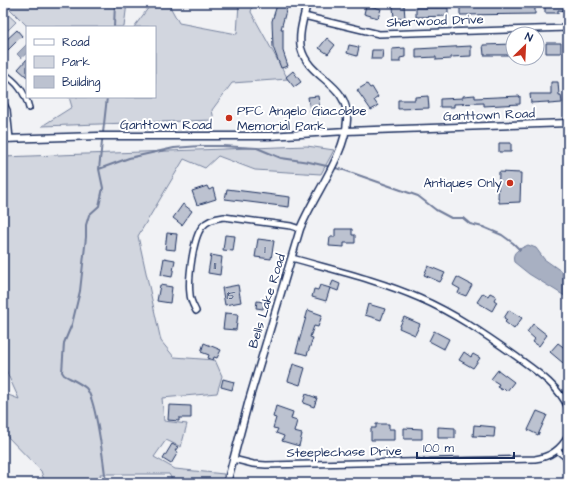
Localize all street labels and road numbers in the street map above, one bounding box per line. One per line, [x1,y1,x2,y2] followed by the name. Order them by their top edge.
[386,10,484,32] street label: Sherwood Drive
[443,104,536,126] street label: Ganttown Road
[120,116,212,134] street label: Ganttown Road
[244,251,290,350] street label: Bells Lake Road
[286,442,402,462] street label: Steeplechase Drive

